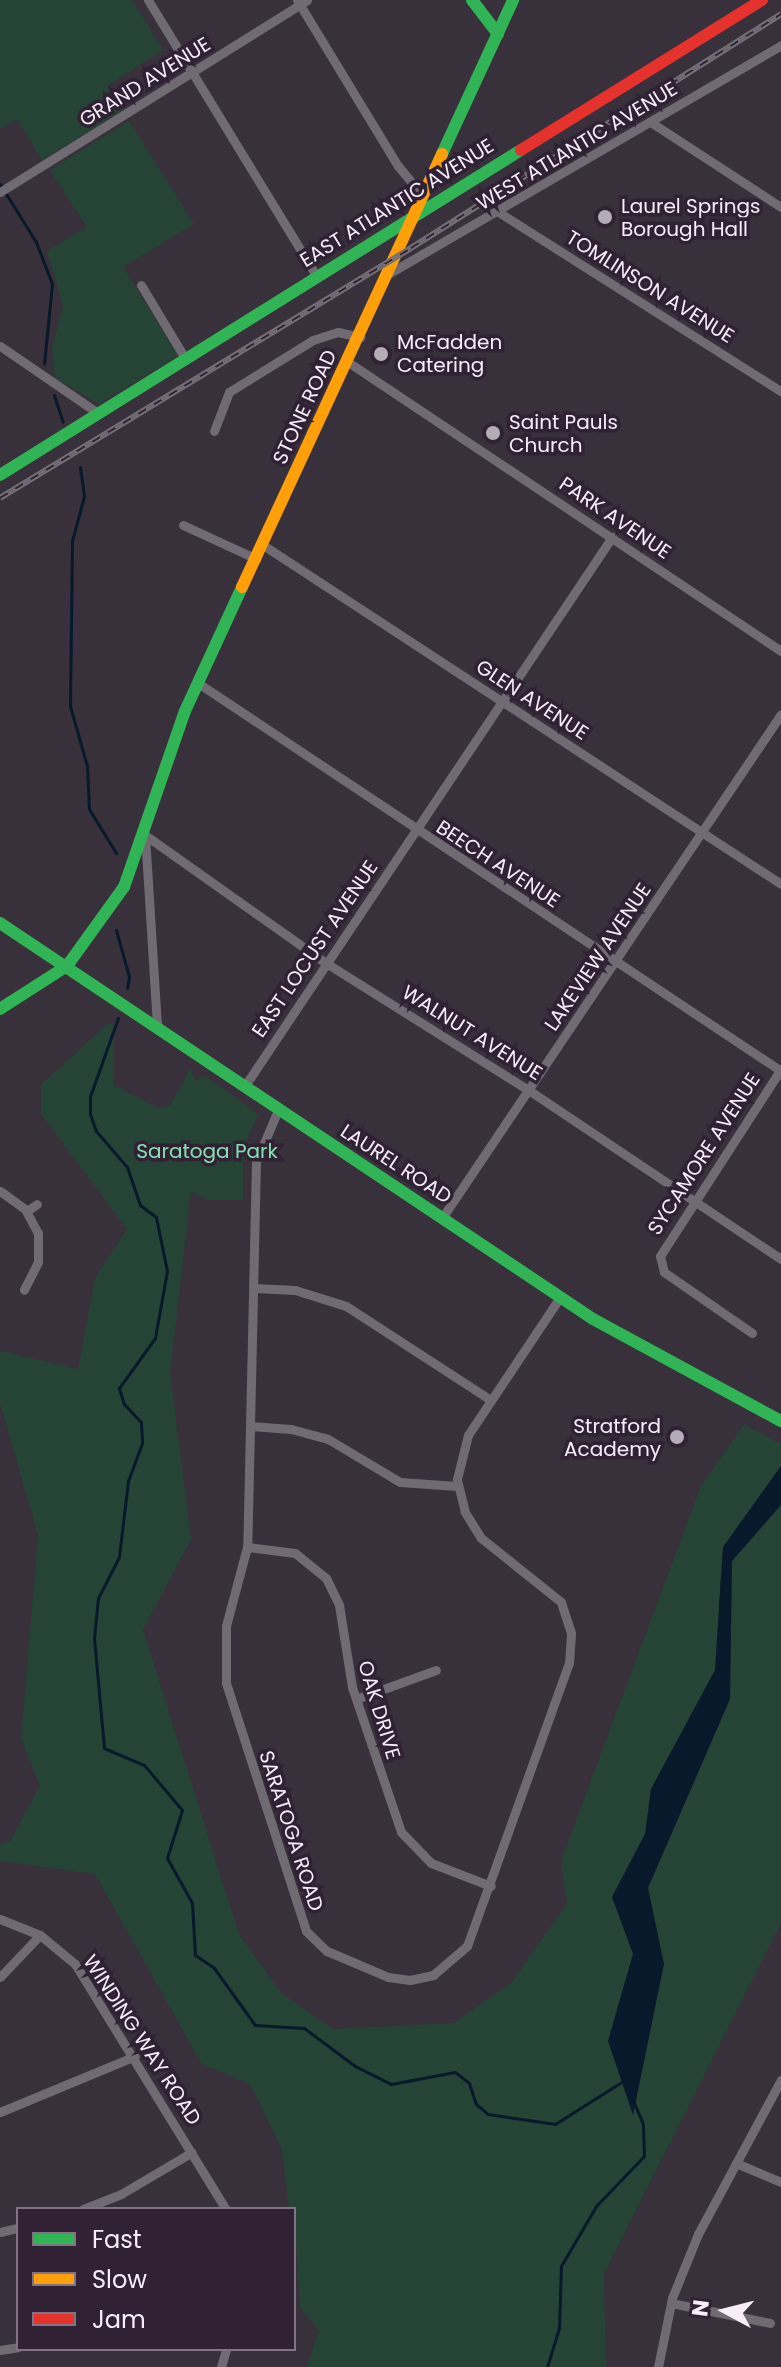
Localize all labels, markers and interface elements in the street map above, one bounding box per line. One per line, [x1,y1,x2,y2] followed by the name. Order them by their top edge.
[75,32,215,132] street label: GRAND AVENUE
[472,77,682,215] street label: WEST ATLANTIC AVENUE
[296,134,498,272] street label: EAST ATLANTIC AVENUE
[621,194,760,241] place label: Laurel Springs Borough Hall
[596,208,614,226] marker: Laurel Springs Borough Hall
[562,226,738,348] street label: TOMLINSON AVENUE
[397,330,502,377] place label: McFadden Catering
[372,345,390,363] marker: McFadden Catering
[268,346,342,468] street label: STONE ROAD
[509,410,618,457] place label: Saint Pauls Church
[484,424,502,442] marker: Saint Pauls Church
[555,472,675,564] street label: PARK AVENUE
[471,655,593,745] street label: GLEN AVENUE
[432,815,564,913] street label: BEECH AVENUE
[247,856,383,1042] street label: EAST LOCUST AVENUE
[540,879,656,1035] street label: LAKEVIEW AVENUE
[398,980,546,1086] street label: WALNUT AVENUE
[643,1069,765,1239] street label: SYCAMORE AVENUE
[336,1119,456,1209] street label: LAUREL ROAD
[136,1139,278,1163] park label: Saratoga Park
[564,1414,661,1461] place label: Stratford Academy
[668,1428,686,1446] marker: Stratford Academy
[353,1658,405,1762] street label: OAK DRIVE
[254,1748,328,1914] street label: SARATOGA ROAD
[78,1950,206,2130] street label: WINDING WAY ROAD
[16,2207,296,2351] legend
[92,2223,142,2256] text: Fast
[92,2263,147,2296] text: Slow
[685,2271,765,2351] north arrow
[684,2298,717,2318] text: N
[92,2303,146,2336] text: Jam

